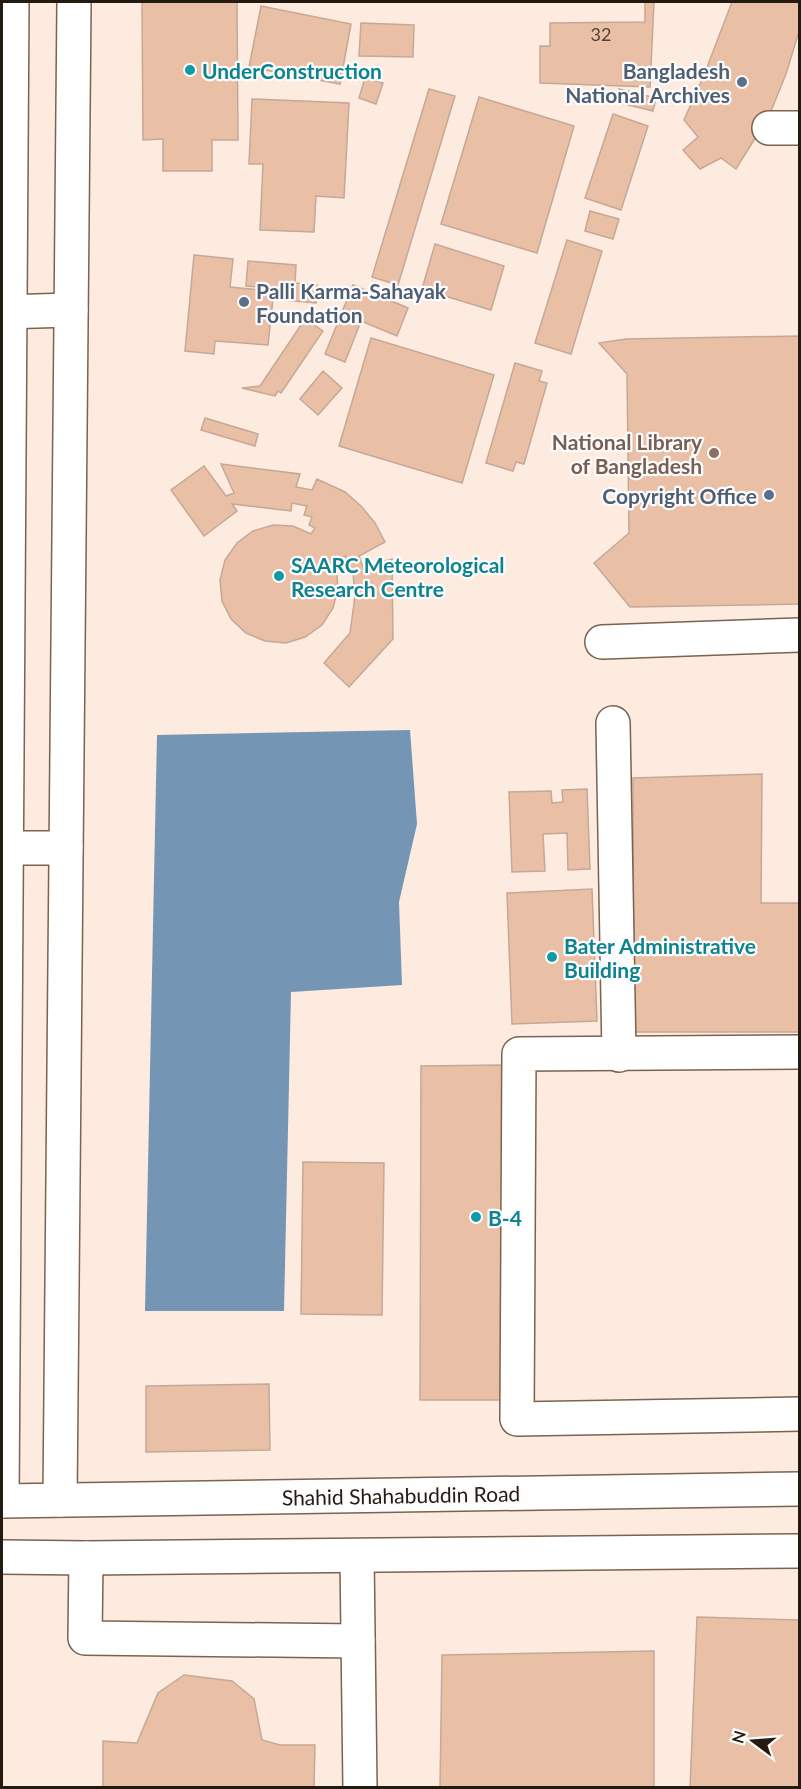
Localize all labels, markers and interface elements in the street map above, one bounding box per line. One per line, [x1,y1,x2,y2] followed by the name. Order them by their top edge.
[591,23,611,45] house number: 32
[202,58,382,83] place label: UnderConstruction
[565,58,730,107] place label: Bangladesh National Archives
[183,63,197,77] marker: UnderConstruction
[735,75,749,89] marker: Bangladesh National Archives
[256,278,447,327] place label: Palli Karma-Sahayak Foundation
[237,295,251,309] marker: Palli Karma-Sahayak Foundation
[552,429,703,478] place label: National Library of Bangladesh
[707,446,721,460] marker: National Library of Bangladesh
[602,483,757,508] place label: Copyright Office
[762,488,776,502] marker: Copyright Office
[291,552,505,601] place label: SAARC Meteorological Research Centre
[272,569,286,583] marker: SAARC Meteorological Research Centre
[564,933,756,982] place label: Bater Administrative Building
[545,950,559,964] marker: Bater Administrative Building
[488,1205,522,1230] place label: B-4
[469,1210,483,1224] marker: B-4
[282,1480,520,1510] street label: Shahid Shahabuddin Road
[723,1711,783,1771] north arrow
[727,1728,749,1745] text: N

